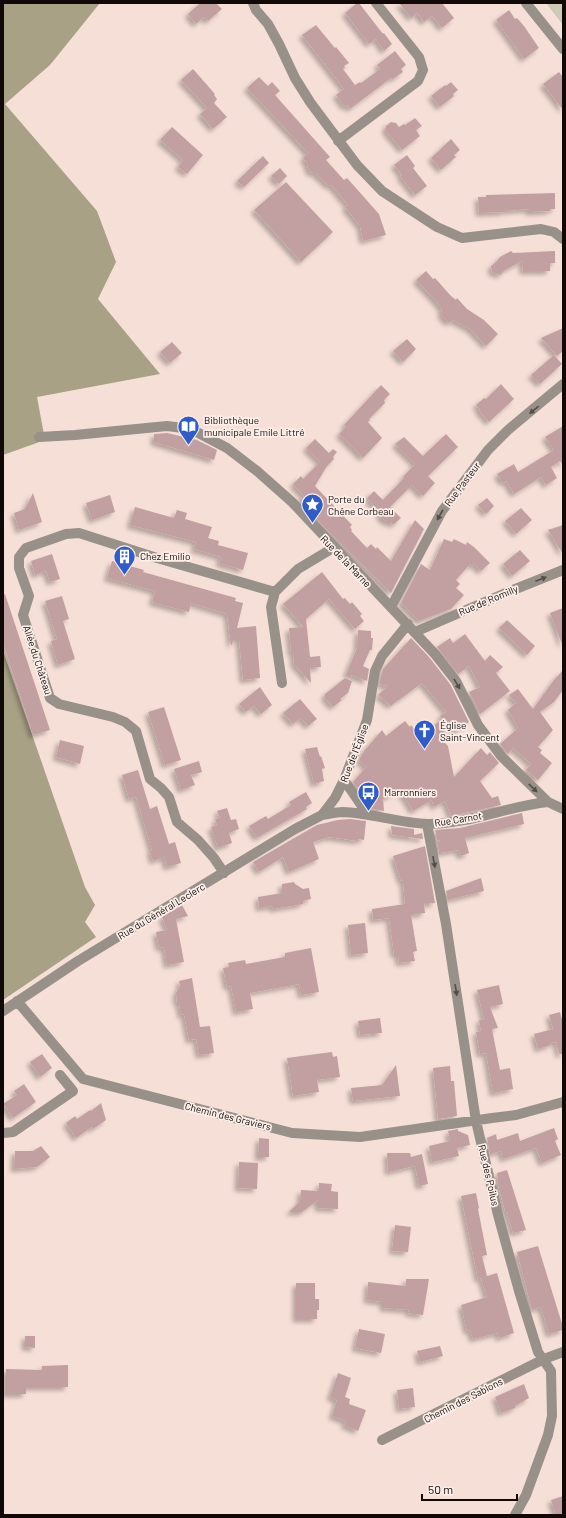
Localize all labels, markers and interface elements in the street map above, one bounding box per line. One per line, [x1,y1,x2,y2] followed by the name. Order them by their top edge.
[528,405,539,414] one-way arrow
[175,413,201,446] library icon: Bibliothèque municipale Emile Littré
[204,414,305,438] place label: Bibliothèque municipale Emile Littré
[441,459,483,509] street label: Rue Pasteur
[300,492,326,525] place icon: Porte du Chêne Corbeau
[328,493,394,517] place label: Porte du Chêne Corbeau
[436,510,443,521] one-way arrow
[318,533,374,589] street label: Rue de la Marne
[112,543,138,576] building icon: Chez Emilio
[140,550,190,562] place label: Chez Emilio
[535,575,547,581] one-way arrow
[457,582,520,618] street label: Rue de Romilly
[21,624,55,696] street label: Allée du Château
[454,678,461,690] one-way arrow
[411,718,437,751] church icon: Église Saint-Vincent
[440,719,500,743] place label: Église Saint-Vincent
[337,722,371,784] street label: Rue de l'Église
[355,779,381,812] bus stop icon: Marronniers
[528,783,538,793] one-way arrow
[384,786,436,798] place label: Marronniers
[433,809,483,829] street label: Rue Carnot
[431,856,437,868] one-way arrow
[115,880,207,942] street label: Rue du Général Leclerc
[453,984,459,996] one-way arrow
[184,1099,272,1133] street label: Chemin des Graviers
[476,1143,502,1207] street label: Rue des Poilus
[422,1375,505,1425] street label: Chemin des Sablons
[422,1476,517,1502] scale bar
[428,1482,453,1496] text: 50 m

